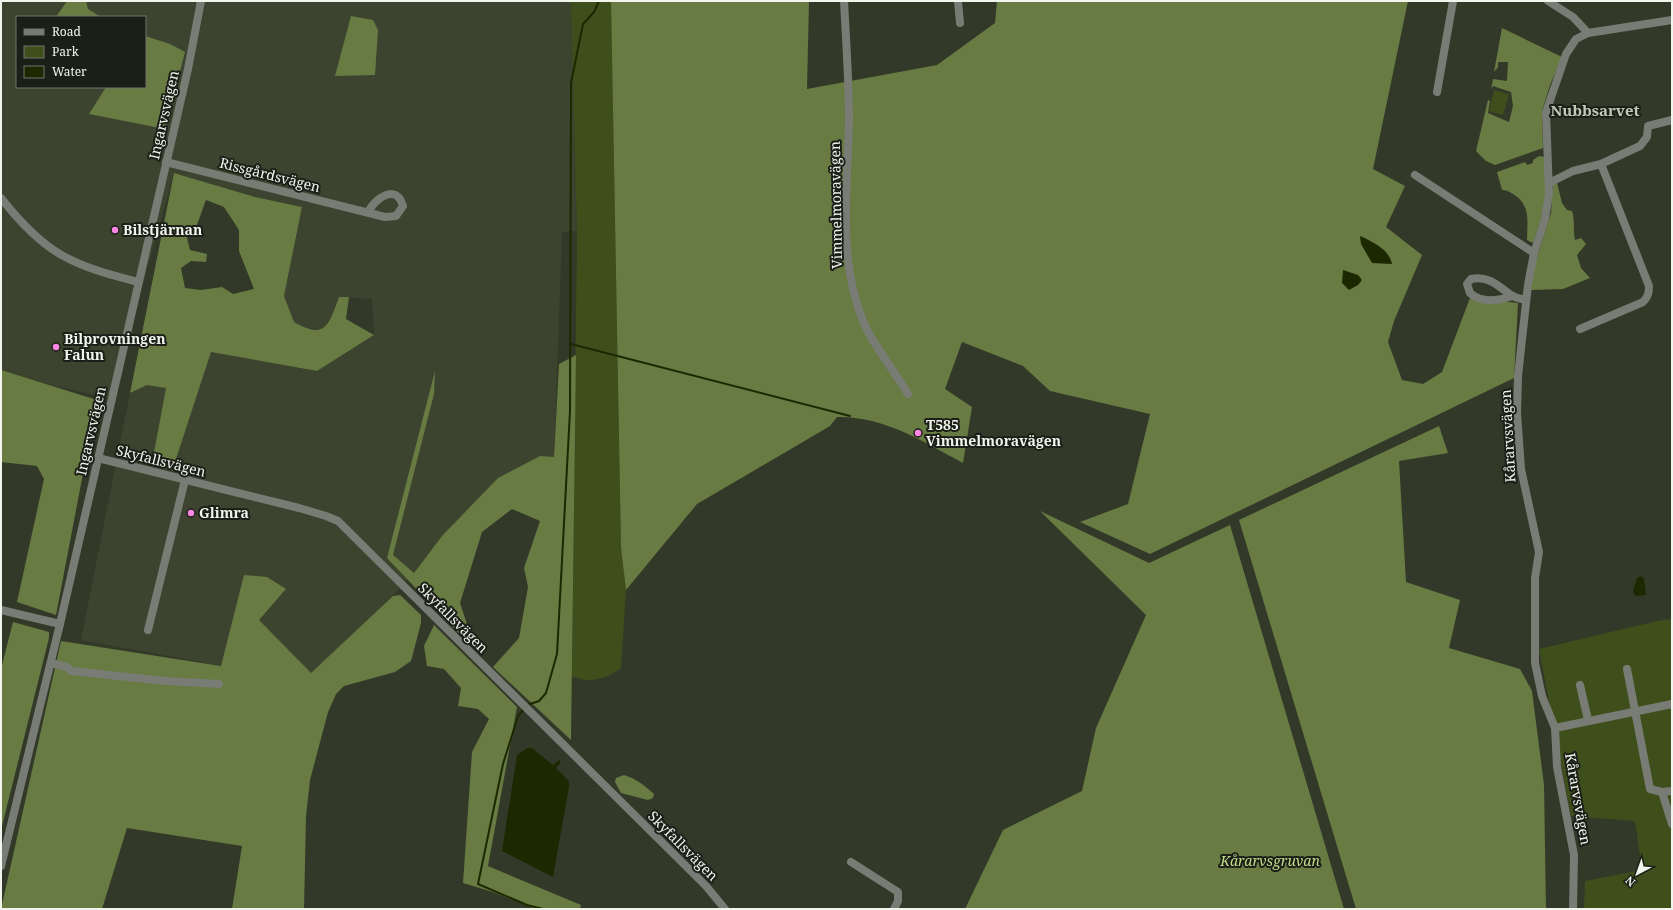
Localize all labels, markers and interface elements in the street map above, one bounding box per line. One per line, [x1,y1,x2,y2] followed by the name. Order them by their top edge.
[16,16,146,88] legend
[52,23,82,40] text: Road
[52,43,80,60] text: Park
[52,63,87,80] text: Water
[144,69,183,161] street label: Ingarvsvägen
[1550,100,1640,120] district label: Nubbsarvet
[825,141,846,269] street label: Vimmelmoravägen
[218,153,323,196] street label: Rissgårdsvägen
[123,220,202,239] place label: Bilstjärnan
[110,225,120,235] marker: Bilstjärnan
[64,329,166,364] place label: Bilprovningen Falun
[51,342,61,352] marker: Bilprovningen Falun
[71,385,110,477] street label: Ingarvsvägen
[1496,389,1519,483] street label: Kårarvsvägen
[926,415,1061,450] place label: T585 Vimmelmoravägen
[913,428,923,438] marker: T585 Vimmelmoravägen
[114,440,208,481] street label: Skyfallsvägen
[199,503,249,522] place label: Glimra
[186,508,196,518] marker: Glimra
[414,578,493,657] street label: Skyfallsvägen
[1561,752,1596,846] street label: Kårarvsvägen
[644,806,723,885] street label: Skyfallsvägen
[1219,851,1320,870] park label: Kårarvsgruvan
[1617,854,1657,894] north arrow
[1622,873,1638,890] text: N

